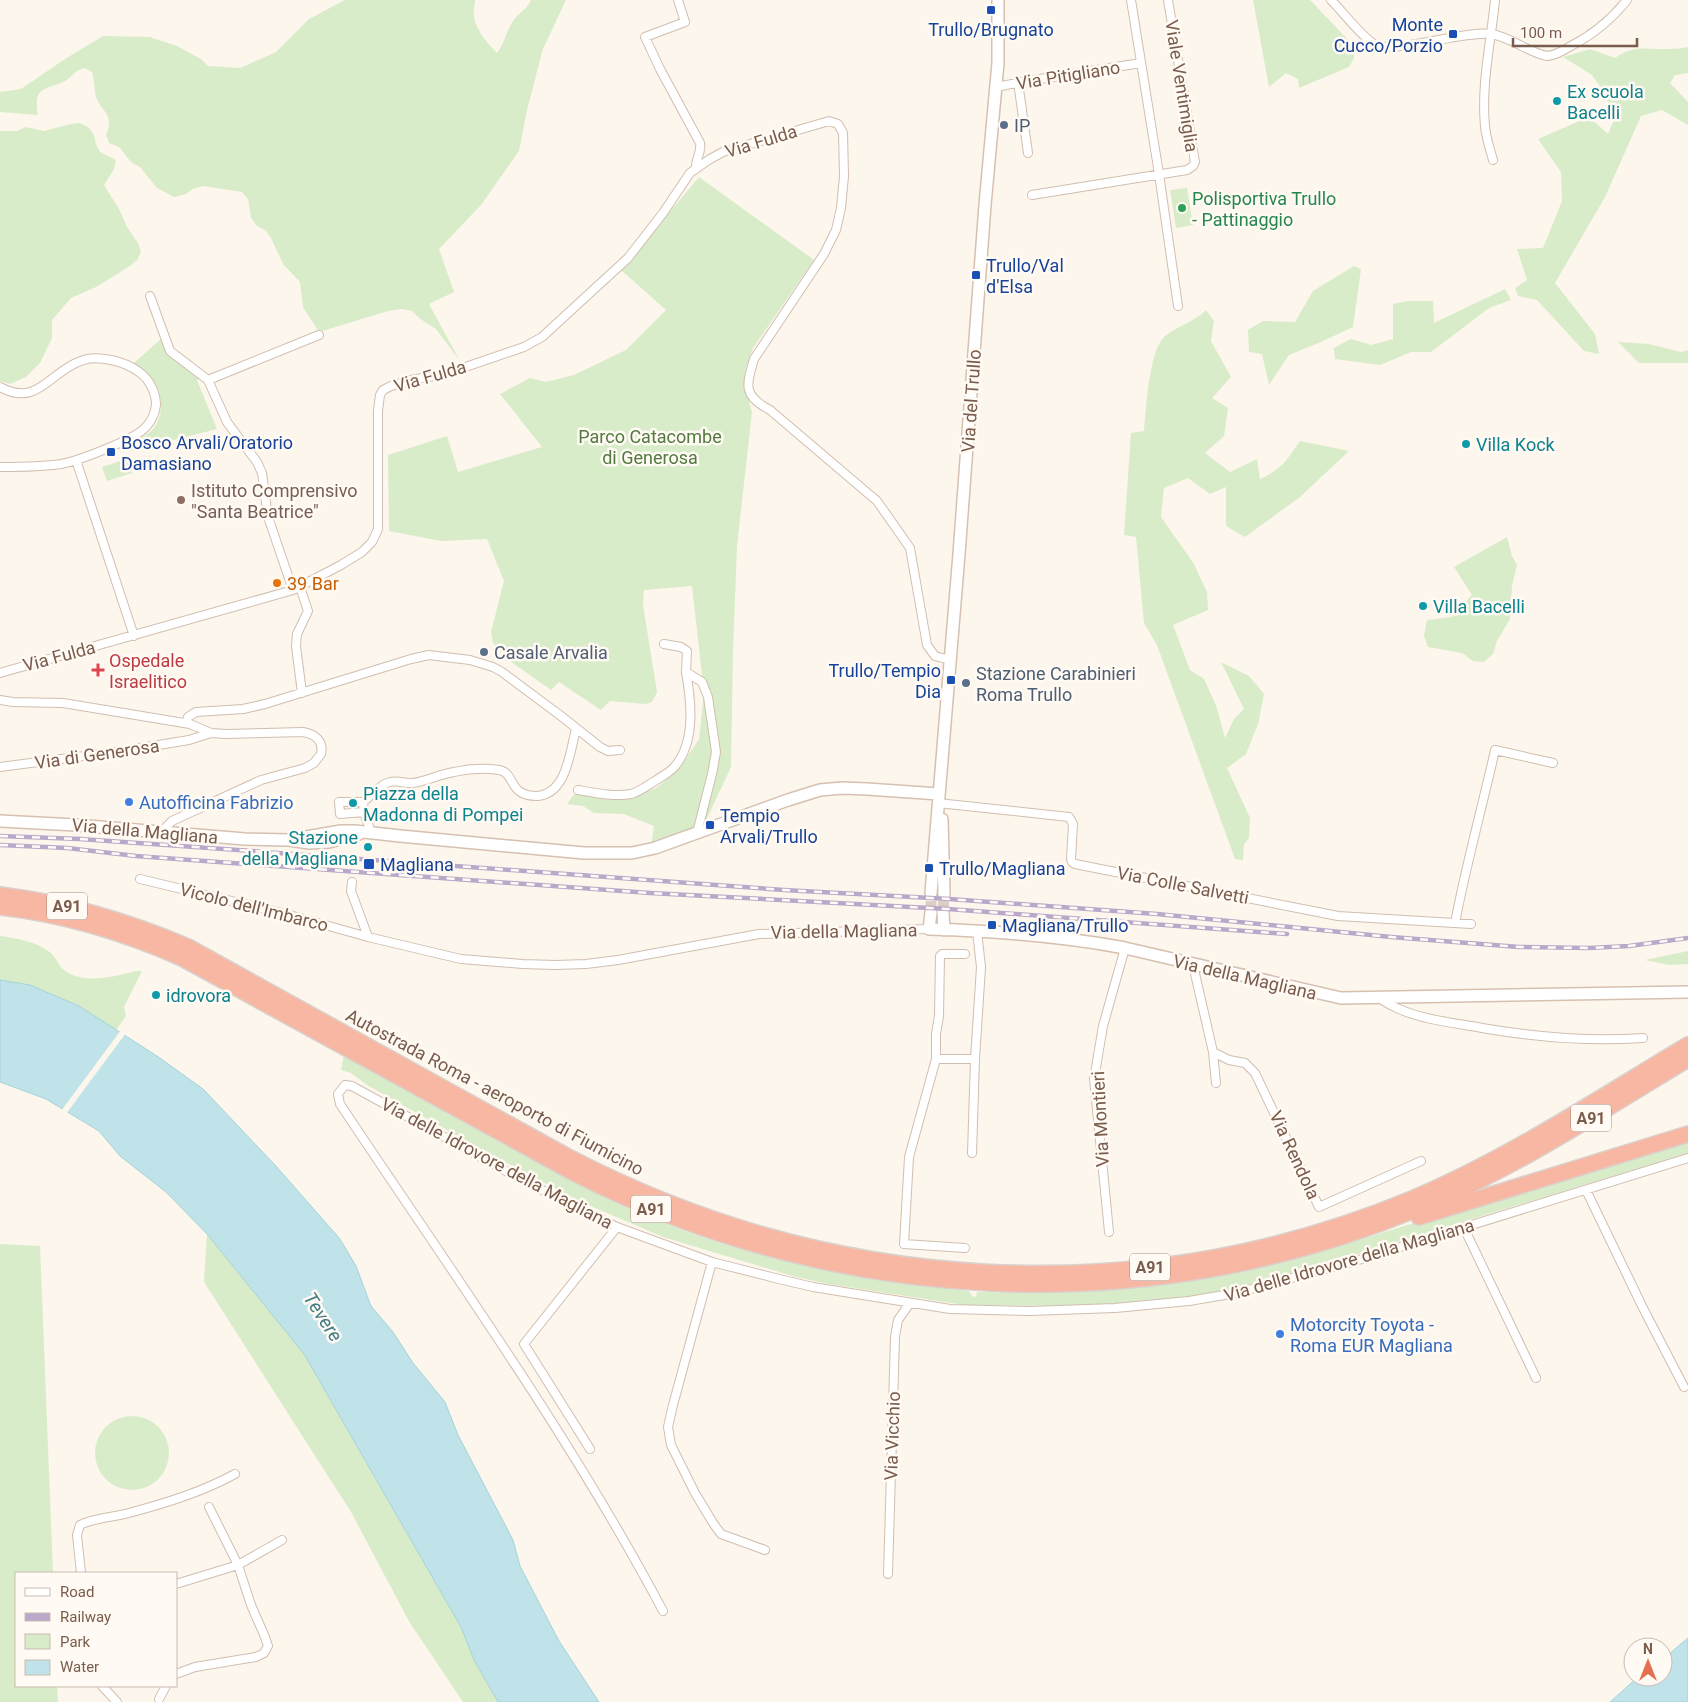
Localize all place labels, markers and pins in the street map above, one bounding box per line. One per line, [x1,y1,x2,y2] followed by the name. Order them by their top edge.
[985,4,997,16] marker: Trullo/Brugnato
[1334,14,1443,56] place label: Monte Cucco/Porzio
[928,19,1054,40] place label: Trullo/Brugnato
[1447,28,1459,40] marker: Monte Cucco/Porzio
[1567,81,1644,123] place label: Ex scuola Bacelli
[1551,95,1563,107] marker: Ex scuola Bacelli
[1014,115,1030,136] place label: IP
[998,119,1010,131] marker: IP
[1192,188,1336,230] place label: Polisportiva Trullo - Pattinaggio
[1176,202,1188,214] marker: Polisportiva Trullo - Pattinaggio
[986,255,1064,297] place label: Trullo/Val d'Elsa
[970,269,982,281] marker: Trullo/Val d'Elsa
[121,432,293,474] place label: Bosco Arvali/Oratorio Damasiano
[1476,434,1556,455] place label: Villa Kock
[1460,438,1472,450] marker: Villa Kock
[105,446,117,458] marker: Bosco Arvali/Oratorio Damasiano
[191,480,358,522] place label: Istituto Comprensivo "Santa Beatrice"
[175,494,187,506] marker: Istituto Comprensivo "Santa Beatrice"
[287,573,339,594] place label: 39 Bar
[271,577,283,589] marker: 39 Bar
[1433,596,1525,617] place label: Villa Bacelli
[1417,600,1429,612] marker: Villa Bacelli
[494,642,608,663] place label: Casale Arvalia
[478,646,490,658] marker: Casale Arvalia
[109,650,187,692] place label: Ospedale Israelitico
[829,660,941,702] place label: Trullo/Tempio Dia
[91,663,105,677] marker: Ospedale Israelitico
[976,663,1136,705] place label: Stazione Carabinieri Roma Trullo
[945,674,957,686] marker: Trullo/Tempio Dia
[960,677,972,689] marker: Stazione Carabinieri Roma Trullo
[363,783,523,825] place label: Piazza della Madonna di Pompei
[139,792,294,813] place label: Autofficina Fabrizio
[123,796,135,808] marker: Autofficina Fabrizio
[347,797,359,809] marker: Piazza della Madonna di Pompei
[720,805,818,847] place label: Tempio Arvali/Trullo
[704,819,716,831] marker: Tempio Arvali/Trullo
[241,827,358,869] place label: Stazione della Magliana
[362,841,374,853] marker: Stazione della Magliana
[380,854,454,875] place label: Magliana
[362,857,376,871] marker: Magliana
[939,858,1065,879] place label: Trullo/Magliana
[923,862,935,874] marker: Trullo/Magliana
[1002,915,1128,936] place label: Magliana/Trullo
[986,919,998,931] marker: Magliana/Trullo
[166,985,231,1006] place label: idrovora
[150,989,162,1001] marker: idrovora
[1290,1314,1453,1356] place label: Motorcity Toyota - Roma EUR Magliana
[1274,1328,1286,1340] marker: Motorcity Toyota - Roma EUR Magliana

